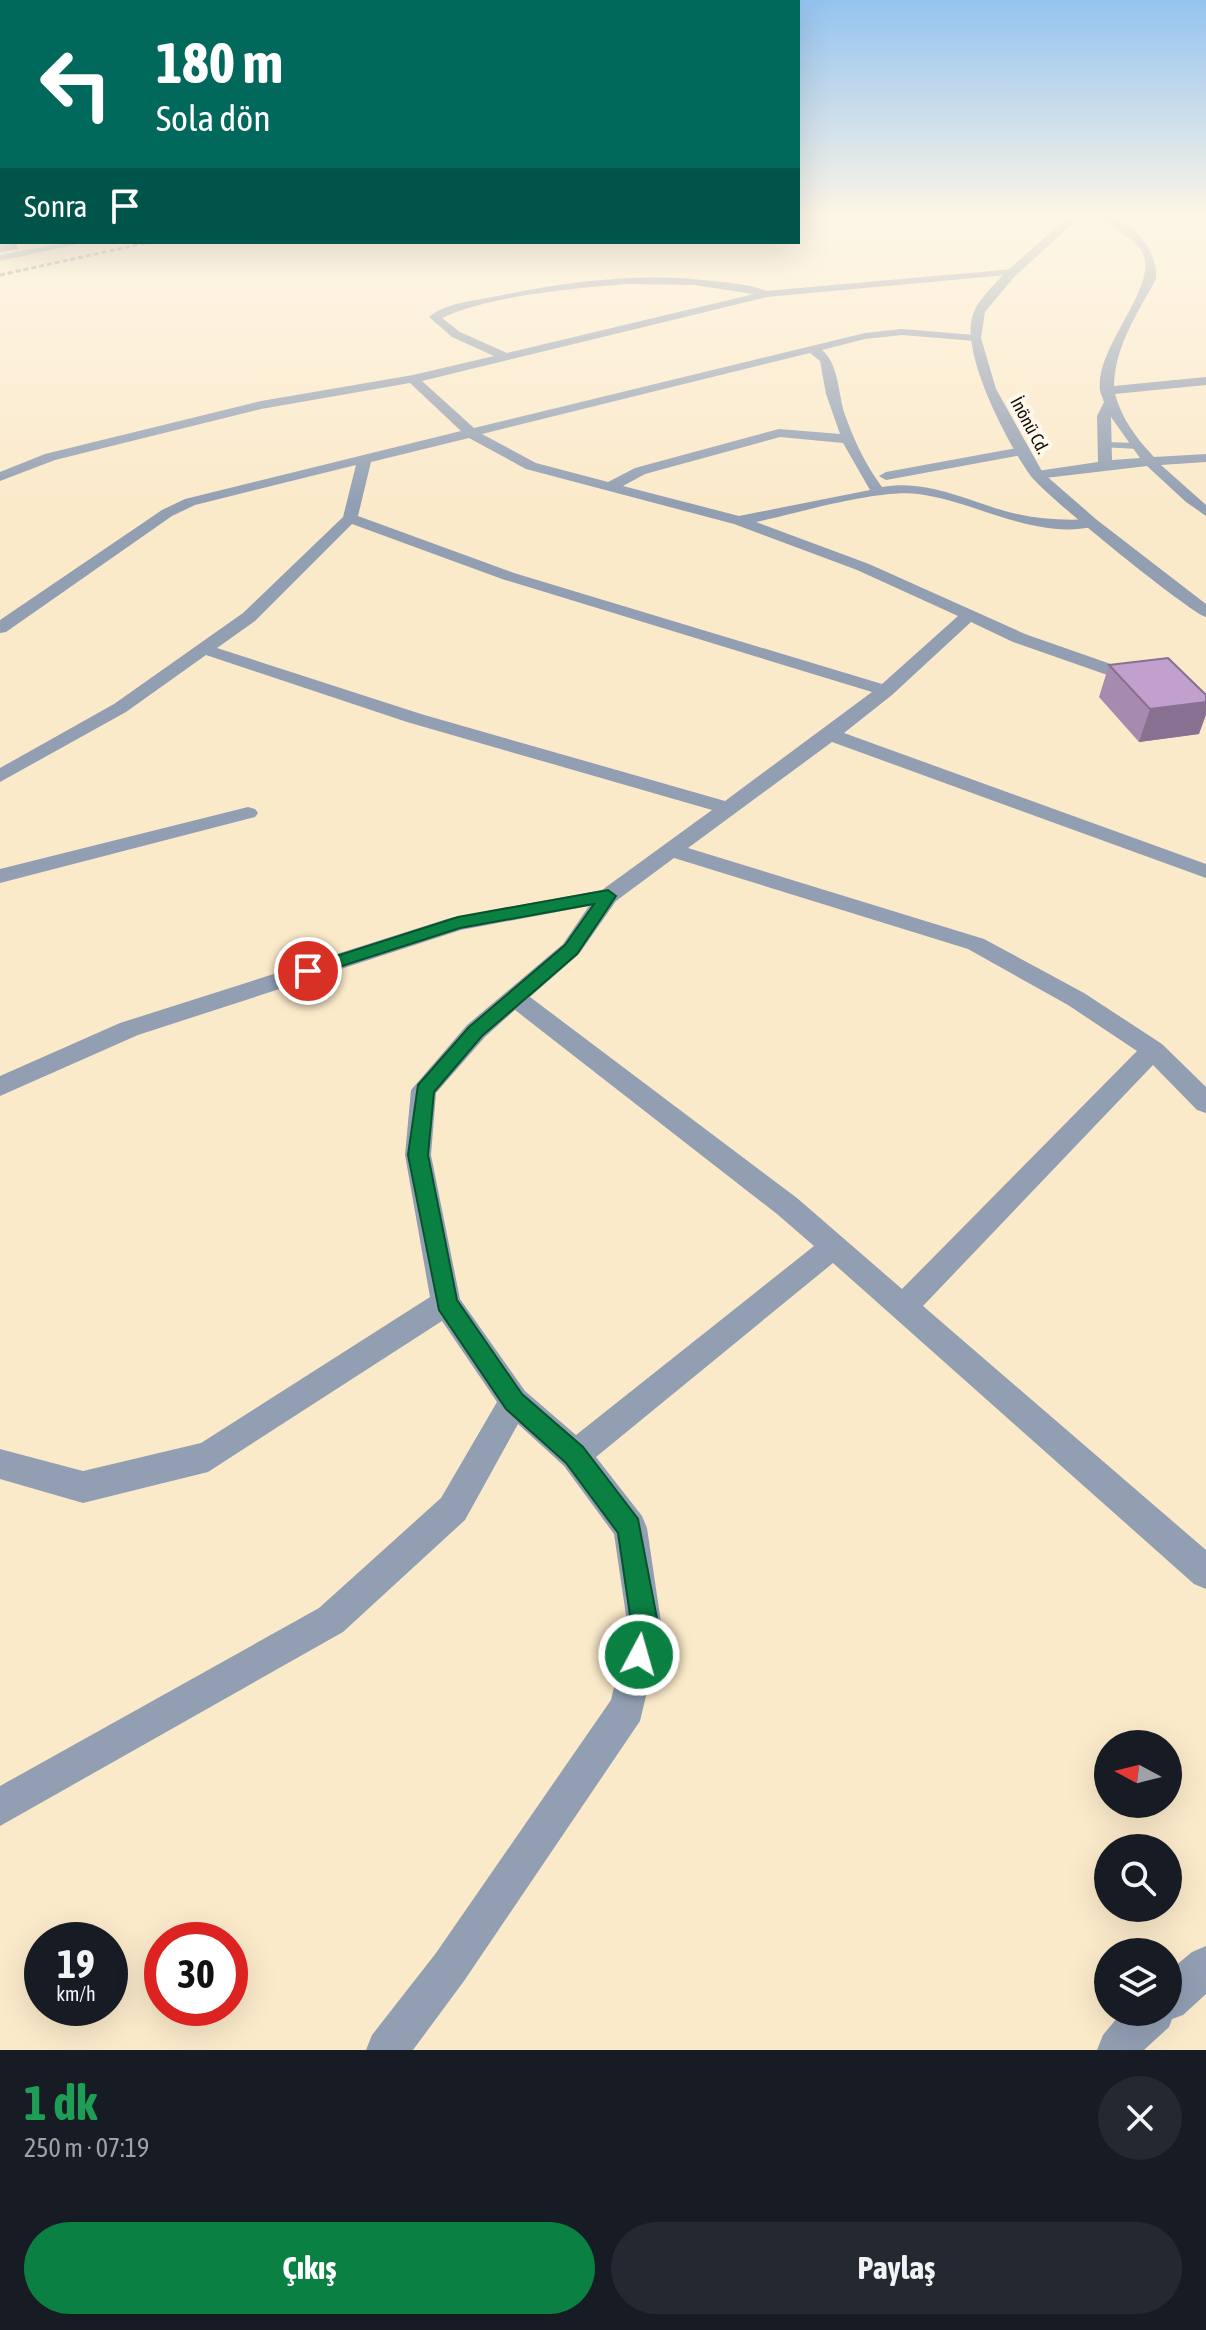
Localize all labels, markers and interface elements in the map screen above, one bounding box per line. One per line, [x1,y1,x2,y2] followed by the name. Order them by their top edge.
[156,31,283,95] text: 180 m
[24,32,128,136] icon: left
[156,97,271,139] text: Sola dön
[103,184,147,228] icon: arrive
[24,189,87,223] text: Sonra
[1006,393,1054,457] street label: İnönü Cd.
[274,937,342,1005] pin
[286,949,330,993] icon: arrive
[597,1613,681,1697] position arrow
[1094,1730,1182,1818] north arrow
[1094,1730,1182,2026] map controls
[1094,1834,1182,1922] button: search
[144,1922,248,2026] speed limit sign: 30
[1094,1938,1182,2026] button: layers
[57,1941,95,1986] text: 19
[56,1982,96,2005] text: km/h
[24,2075,97,2130] text: 1 dk
[1098,2076,1182,2160] button: close
[24,2133,149,2163] text: 250 m · 07:19
[24,2222,595,2314] button: Çıkış
[611,2222,1182,2314] button: Paylaş

